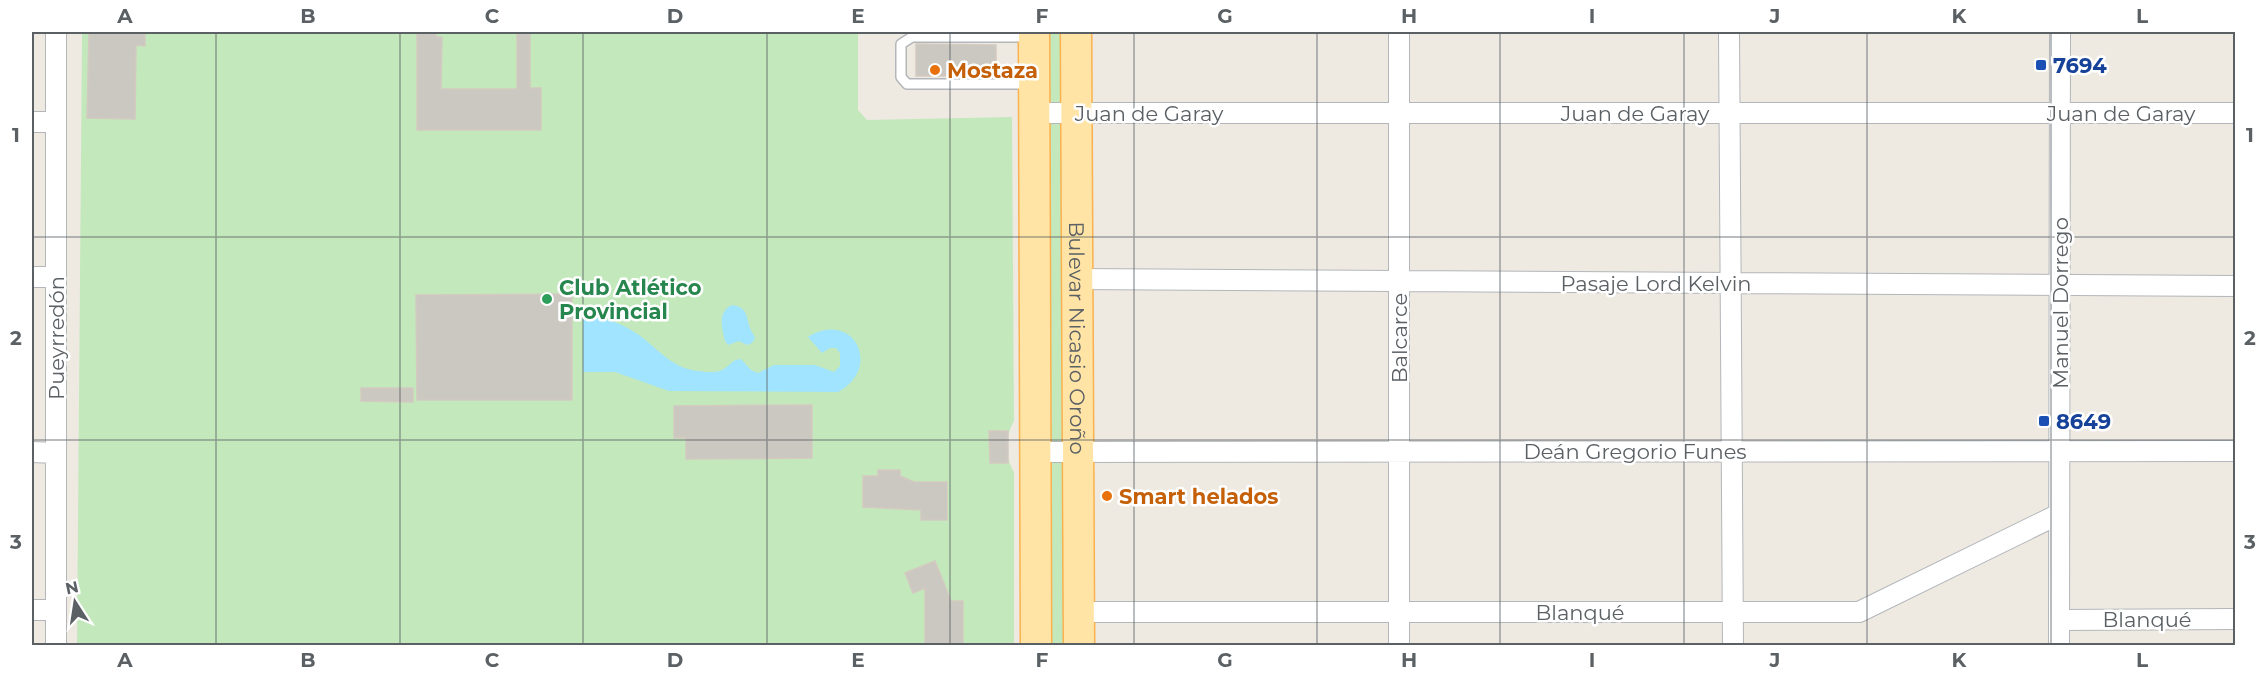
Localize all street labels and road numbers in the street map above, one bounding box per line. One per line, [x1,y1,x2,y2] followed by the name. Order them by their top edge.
[1074,101,1224,126] street label: Juan de Garay
[1560,101,1710,126] street label: Juan de Garay
[2046,101,2196,126] street label: Juan de Garay
[2048,217,2073,389] street label: Manuel Dorrego
[1064,221,1091,455] street label: Bulevar Nicasio Oroño
[1561,271,1752,296] street label: Pasaje Lord Kelvin
[44,276,69,400] street label: Pueyrredón
[1387,293,1412,383] street label: Balcarce
[1523,439,1747,464] street label: Deán Gregorio Funes
[1535,600,1625,625] street label: Blanqué
[2102,607,2192,632] street label: Blanqué

